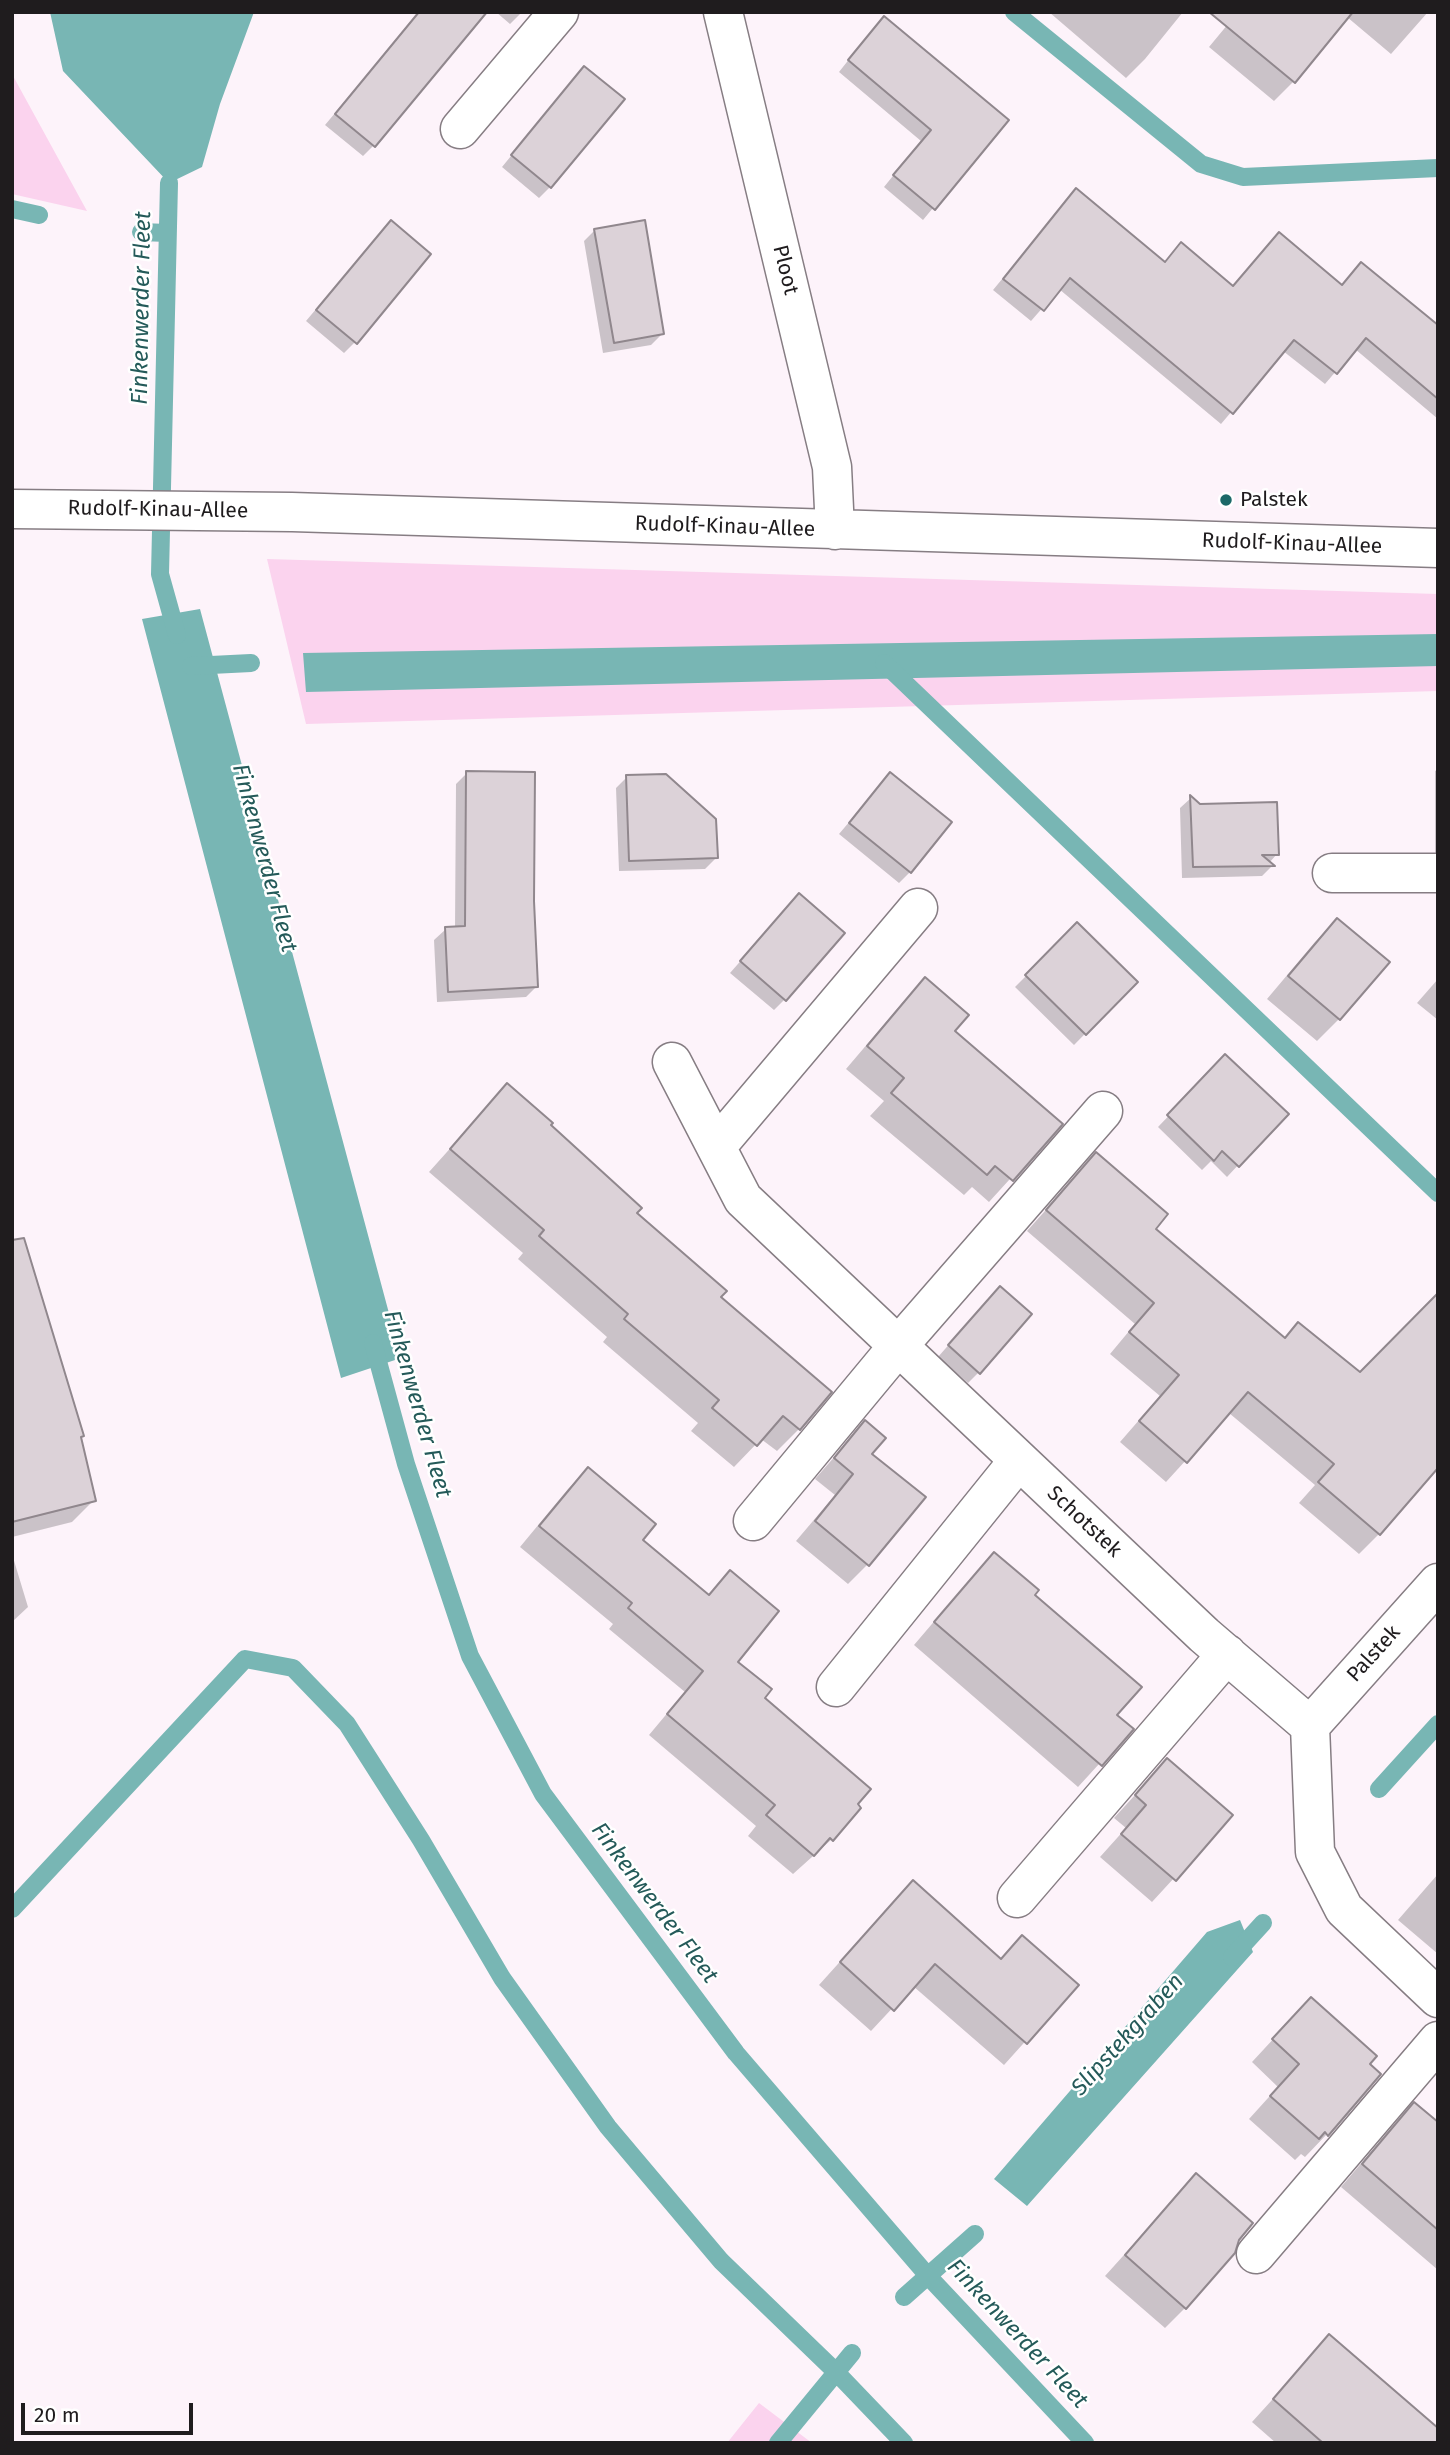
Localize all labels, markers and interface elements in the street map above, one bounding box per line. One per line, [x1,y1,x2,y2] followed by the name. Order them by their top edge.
[127,211,157,405] water label: Finkenwerder Fleet
[767,243,803,297] street label: Ploot
[1240,487,1308,513] place label: Palstek
[1218,492,1234,508] marker: Palstek
[67,496,249,524] street label: Rudolf-Kinau-Allee
[634,511,816,543] street label: Rudolf-Kinau-Allee
[1201,528,1383,560] street label: Rudolf-Kinau-Allee
[226,761,302,955] water label: Finkenwerder Fleet
[377,1307,457,1501] water label: Finkenwerder Fleet
[1041,1481,1127,1563] street label: Schotstek
[1342,1620,1406,1688] street label: Palstek
[585,1817,723,1989] water label: Finkenwerder Fleet
[1066,1968,1190,2102] water label: Slipstekgraben
[941,2254,1093,2414] water label: Finkenwerder Fleet
[24,2388,196,2432] scale bar
[34,2402,80,2428] text: 20 m

